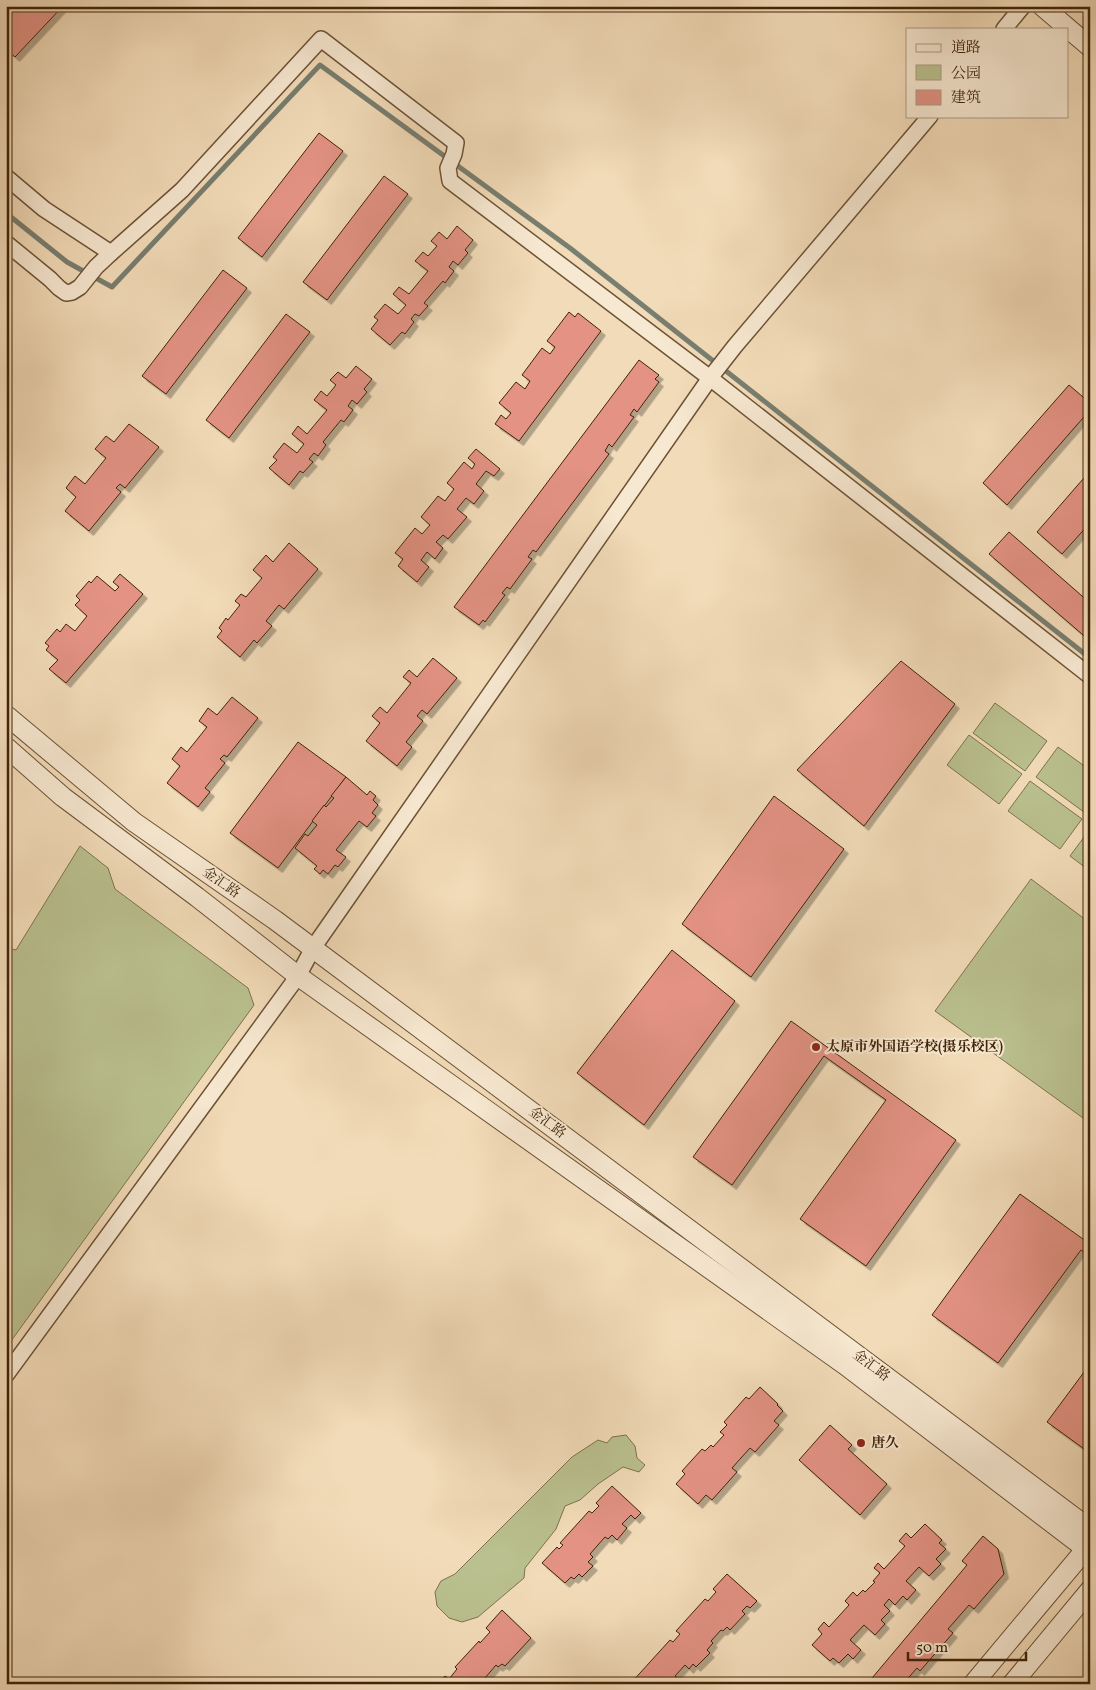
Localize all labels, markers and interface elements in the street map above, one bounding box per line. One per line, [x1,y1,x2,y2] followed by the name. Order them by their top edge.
[906,28,1068,118] legend
[951,38,981,59] text: 道路
[951,64,981,85] text: 公园
[951,88,981,109] text: 建筑
[198,863,244,903] street label: 金汇路
[826,1038,1004,1057] place label: 太原市外国语学校(摄乐校区)
[810,1041,822,1053] marker: 太原市外国语学校(摄乐校区)
[525,1103,569,1143] street label: 金汇路
[849,1346,893,1386] street label: 金汇路
[871,1434,899,1453] place label: 唐久
[855,1437,867,1449] marker: 唐久
[908,1630,1026,1662] scale bar
[916,1638,948,1659] text: 50 m

